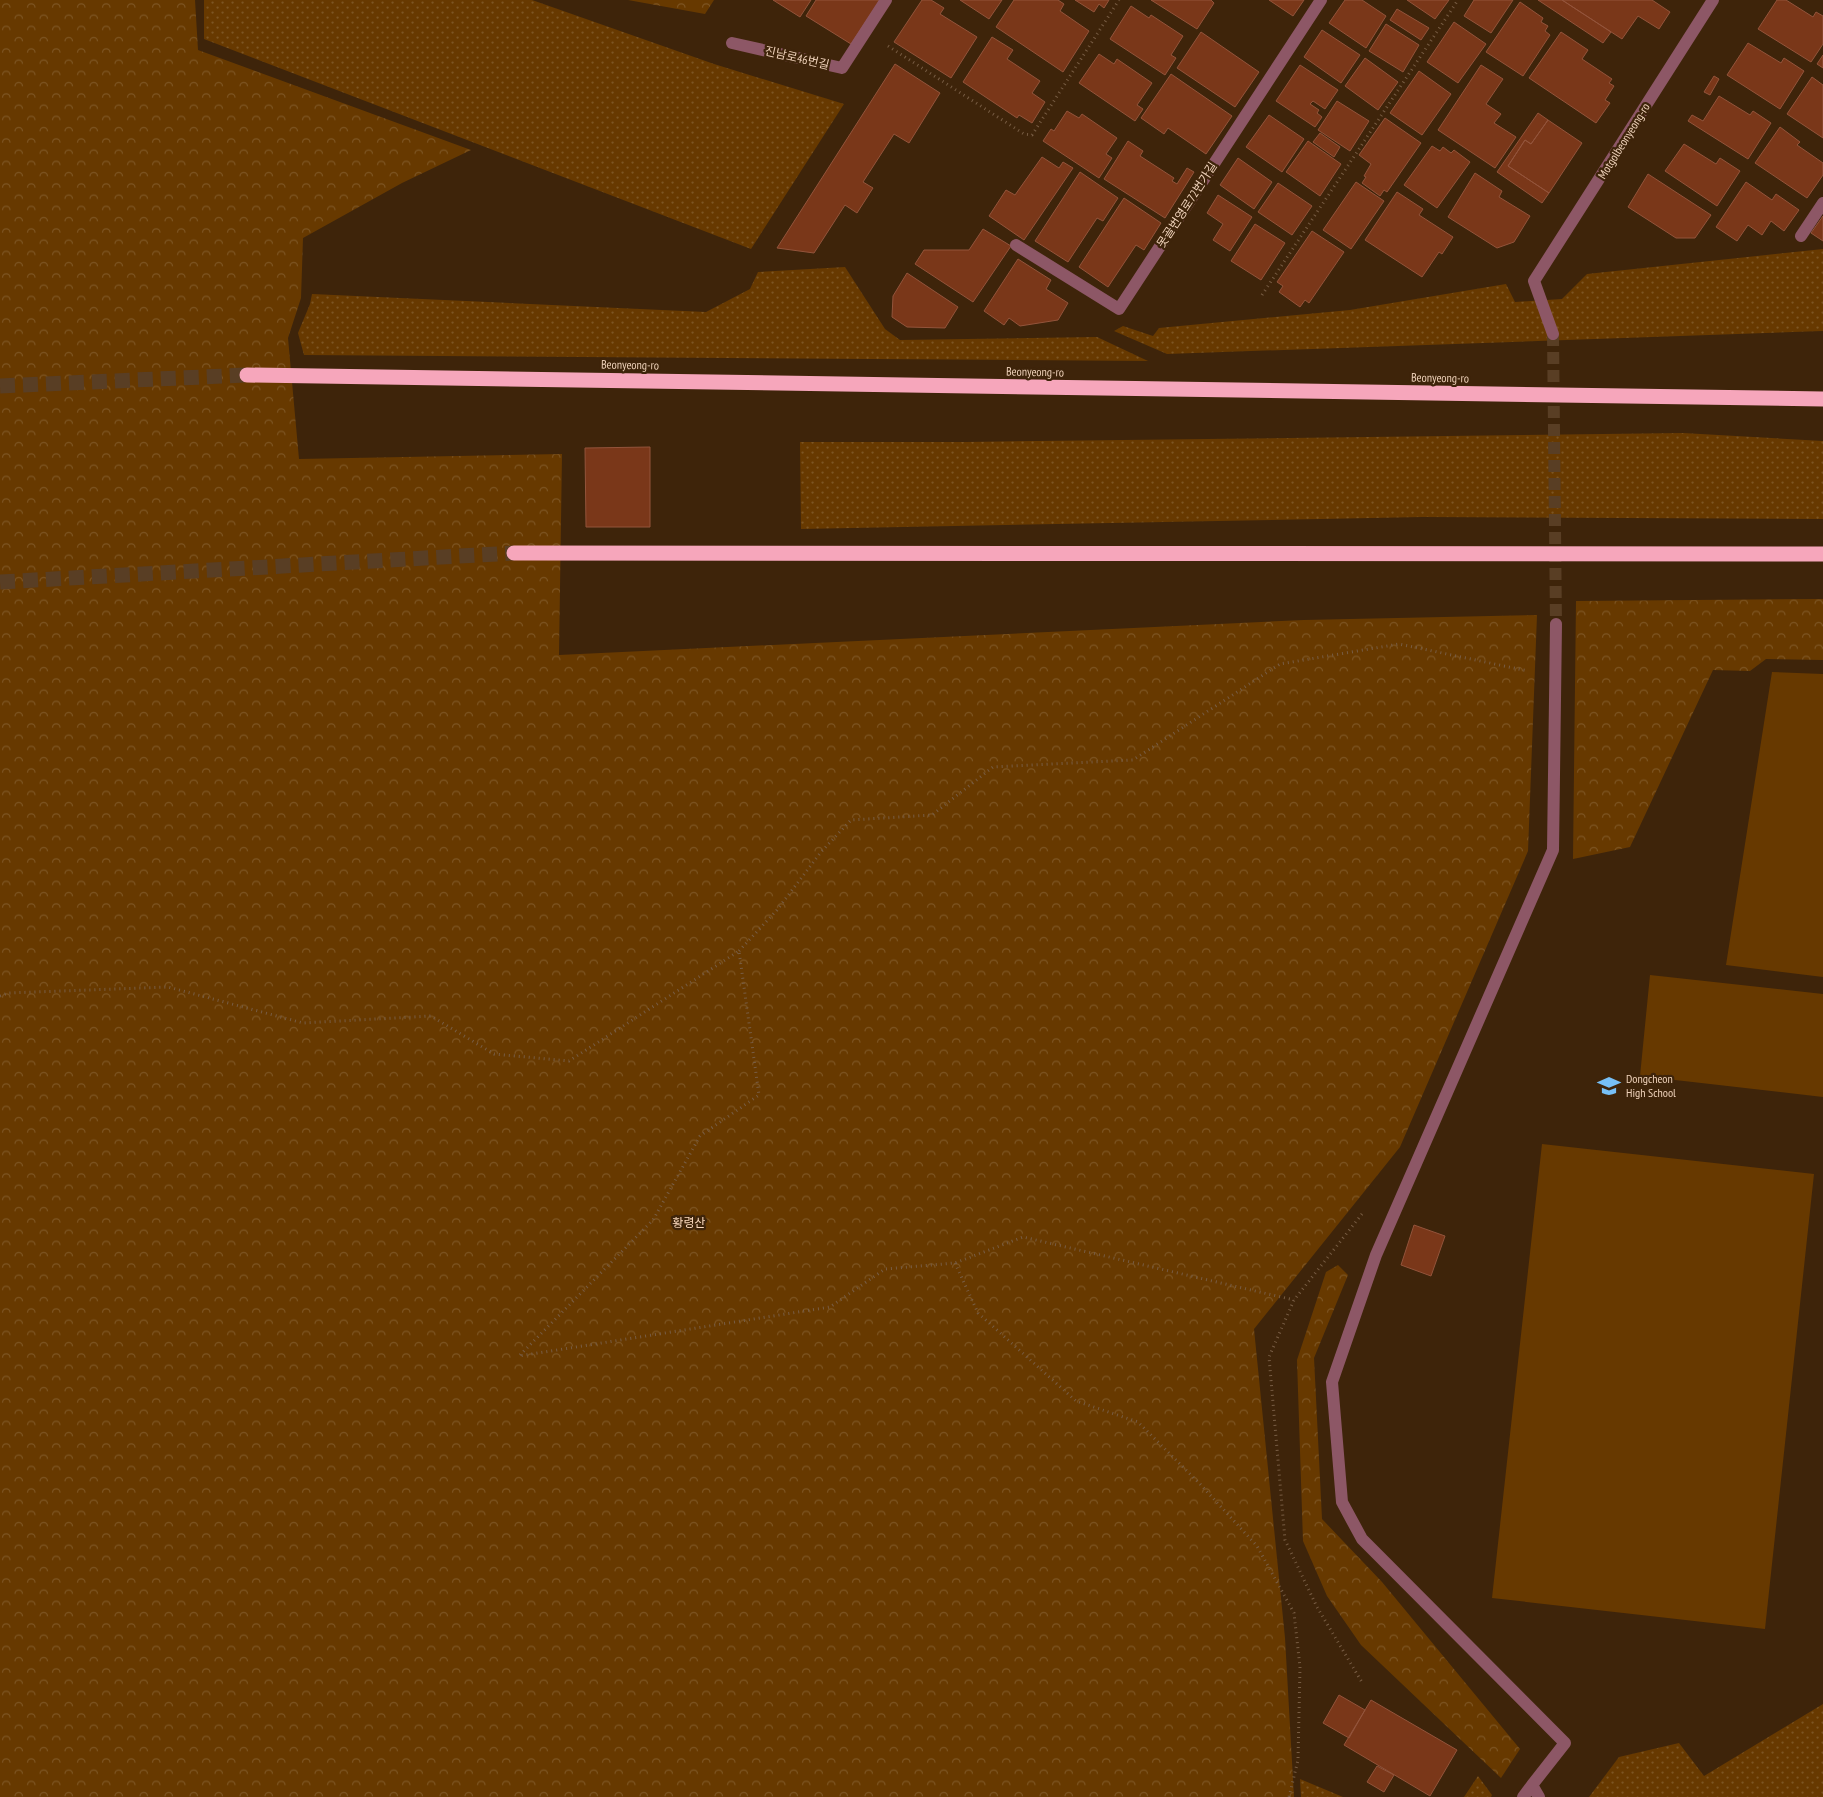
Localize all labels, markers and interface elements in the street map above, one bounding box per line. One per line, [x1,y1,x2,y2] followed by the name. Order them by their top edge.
[763,43,831,72] street label: 진남로46번길
[1594,100,1653,181] street label: Motgolbeonyeong-ro
[1153,159,1220,250] street label: 못골번영로72번가길
[601,356,659,373] street label: Beonyeong-ro
[1006,363,1064,380] street label: Beonyeong-ro
[1411,369,1469,386] street label: Beonyeong-ro
[1626,1071,1676,1100] place label: Dongcheon High School
[1596,1073,1622,1099] school or university icon: Dongcheon High School
[672,1215,706,1230] park label: 황령산

